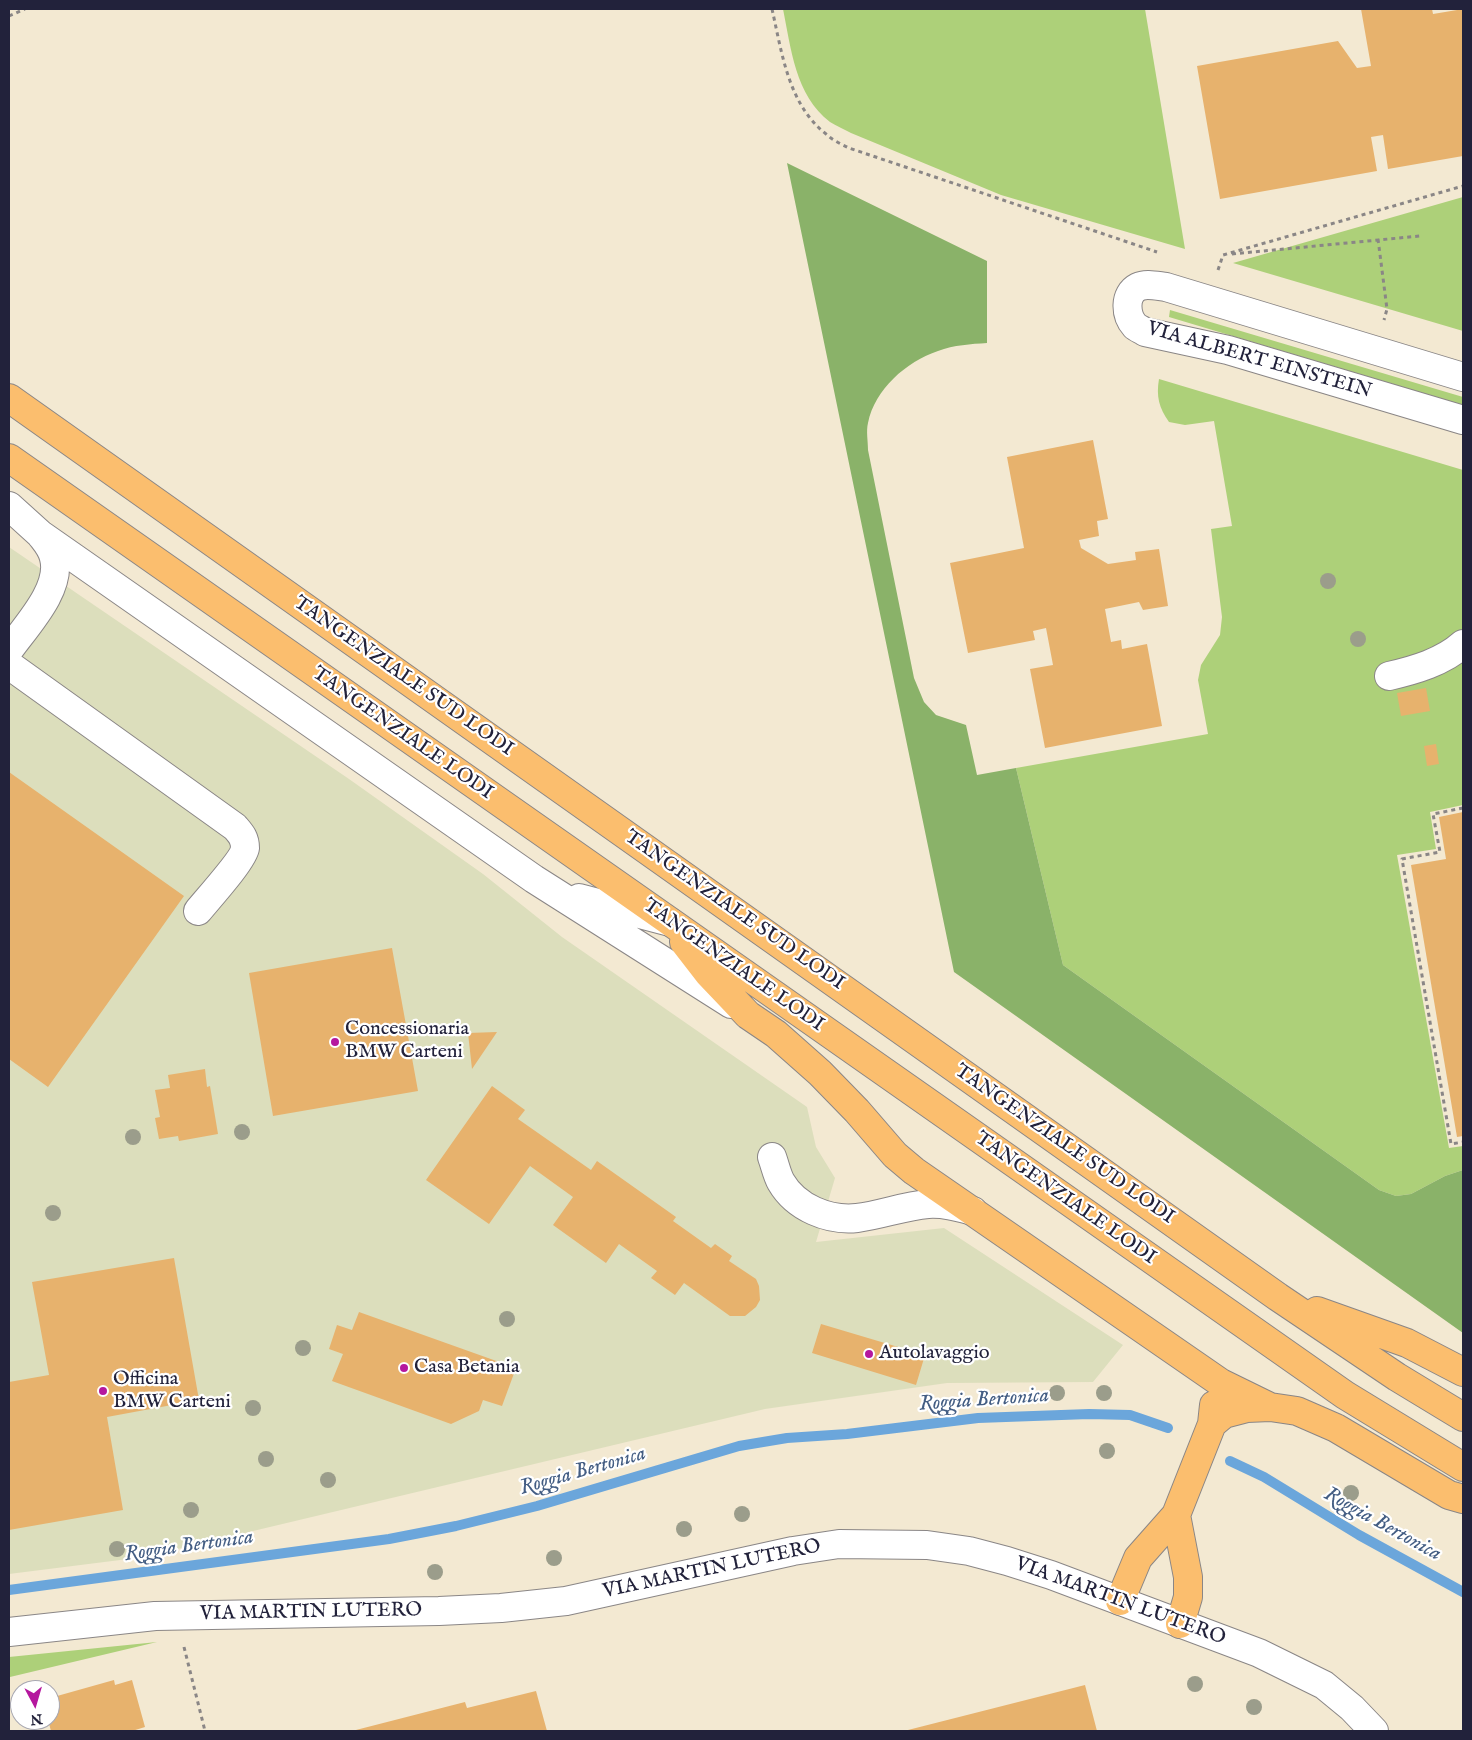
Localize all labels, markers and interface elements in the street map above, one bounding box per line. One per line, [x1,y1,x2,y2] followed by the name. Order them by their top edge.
[1144,317,1374,405] street label: VIA ALBERT EINSTEIN
[288,592,518,762] street label: TANGENZIALE SUD LODI
[307,662,497,806] street label: TANGENZIALE LODI
[619,826,849,996] street label: TANGENZIALE SUD LODI
[638,894,828,1038] street label: TANGENZIALE LODI
[345,1018,469,1065] place label: Concessionaria BMW Carteni
[329,1036,341,1048] marker: Concessionaria BMW Carteni
[949,1060,1179,1230] street label: TANGENZIALE SUD LODI
[970,1127,1160,1271] street label: TANGENZIALE LODI
[879,1342,989,1366] place label: Autolavaggio
[863,1348,875,1360] marker: Autolavaggio
[414,1356,520,1380] place label: Casa Betania
[398,1362,410,1374] marker: Casa Betania
[113,1368,231,1415] place label: Officina BMW Carteni
[918,1384,1050,1418] water label: Roggia Bertonica
[97,1385,109,1397] marker: Officina BMW Carteni
[517,1442,649,1502] water label: Roggia Bertonica
[1319,1482,1445,1568] water label: Roggia Bertonica
[123,1525,255,1569] water label: Roggia Bertonica
[601,1535,823,1605] street label: VIA MARTIN LUTERO
[1011,1553,1229,1651] street label: VIA MARTIN LUTERO
[200,1599,422,1627] street label: VIA MARTIN LUTERO
[10,1680,60,1730] north arrow
[29,1709,43,1729] text: N

